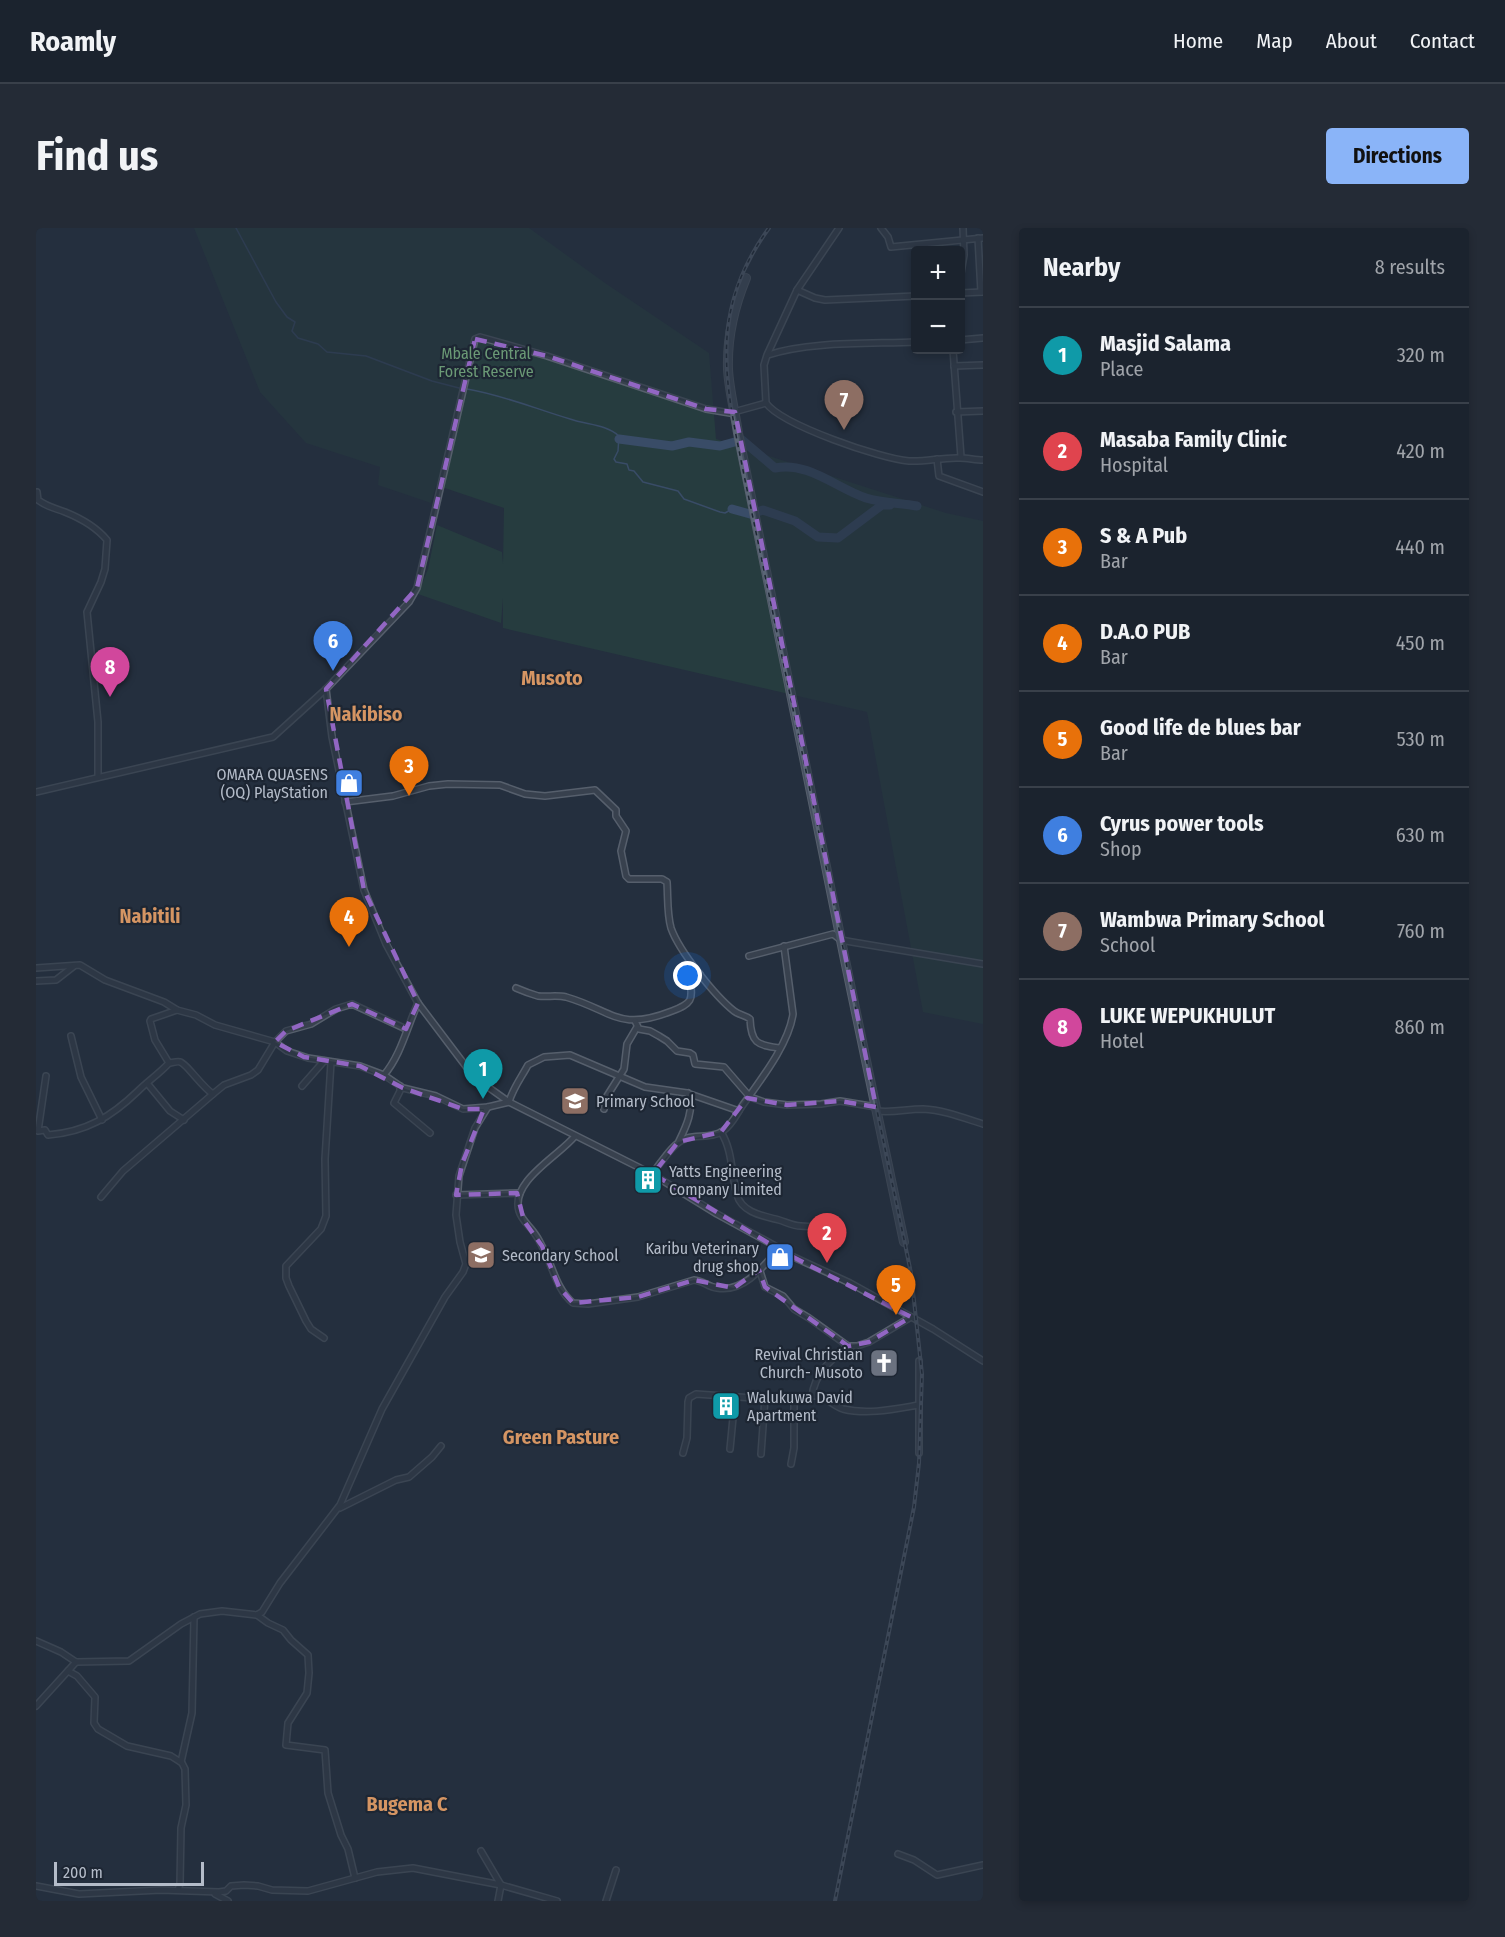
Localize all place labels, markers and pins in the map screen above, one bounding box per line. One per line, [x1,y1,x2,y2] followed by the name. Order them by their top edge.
[824,380,864,430] pin: 7
[314,622,352,671] pin: 6
[90,648,130,697] pin: 8
[390,746,428,796] pin: 3
[217,765,328,802] place label: OMARA QUASENS (OQ) PlayStation
[333,767,365,799] shop icon: OMARA QUASENS (OQ) PlayStation
[330,898,368,947] pin: 4
[464,1050,502,1099] pin: 1
[559,1085,591,1117] school or university icon: Primary School
[596,1092,695,1111] place label: Primary School
[669,1162,782,1199] place label: Yatts Engineering Company Limited
[632,1164,664,1196] building icon: Yatts Engineering Company Limited
[808,1214,846,1263] pin: 2
[465,1239,497,1271] school or university icon: Secondary School
[645,1239,760,1276] place label: Karibu Veterinary drug shop
[764,1241,796,1273] shop icon: Karibu Veterinary drug shop
[502,1246,618,1265] place label: Secondary School
[876,1266,916,1315] pin: 5
[755,1345,863,1382] place label: Revival Christian Church- Musoto
[868,1347,900,1379] church icon: Revival Christian Church- Musoto
[747,1388,853,1425] place label: Walukuwa David Apartment
[710,1390,742,1422] building icon: Walukuwa David Apartment

